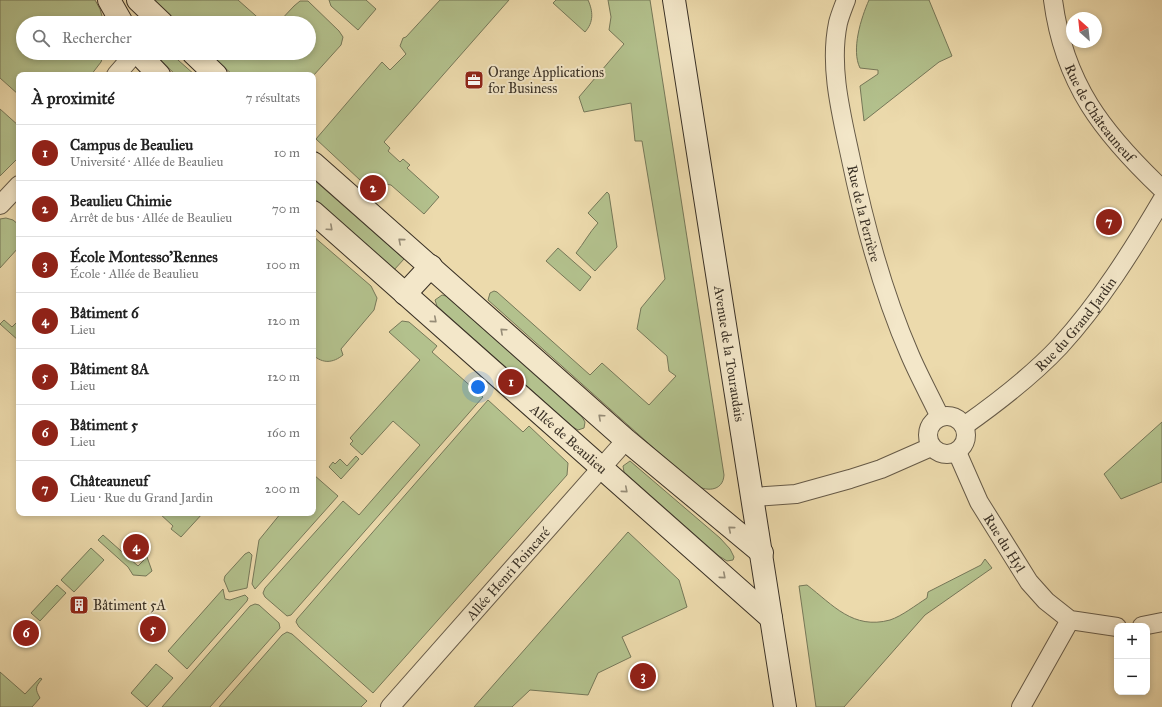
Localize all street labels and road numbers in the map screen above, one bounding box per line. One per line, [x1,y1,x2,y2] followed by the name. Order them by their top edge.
[1061,61,1140,167] street label: Rue de Châteauneuf
[843,163,884,264] street label: Rue de la Perrière
[1032,274,1120,375] street label: Rue du Grand Jardin
[710,284,748,423] street label: Avenue de la Touraudais
[526,400,611,478] street label: Allée de Beaulieu
[980,511,1029,576] street label: Rue du Hyl
[462,524,554,625] street label: Allée Henri Poincaré

